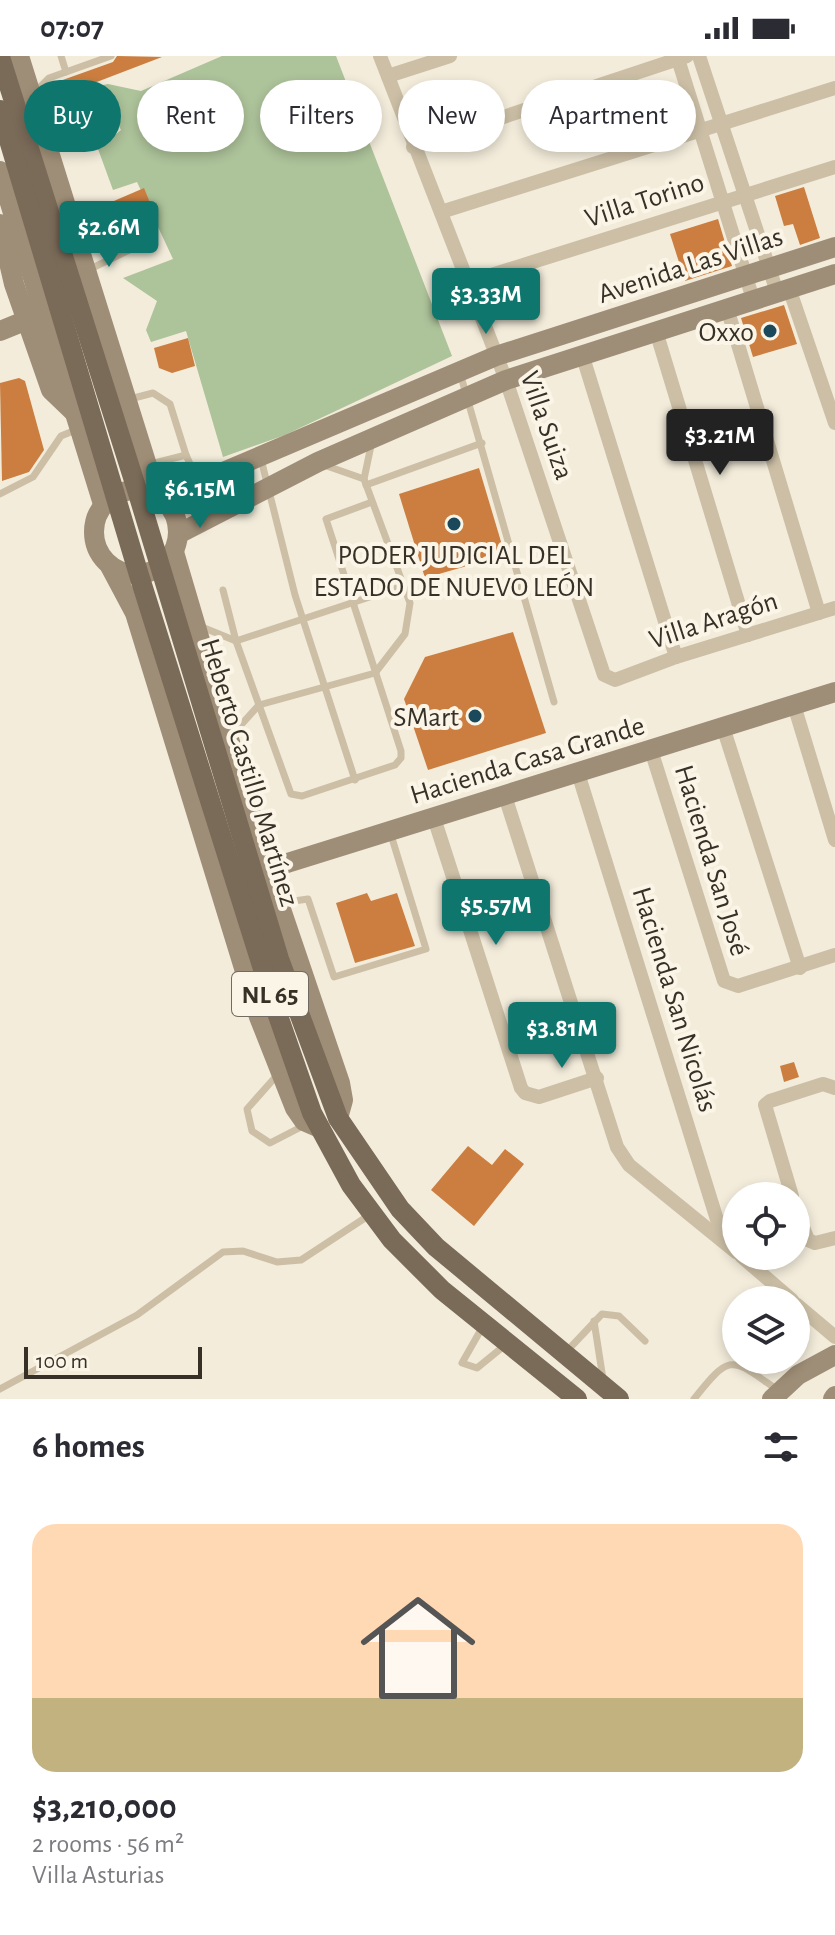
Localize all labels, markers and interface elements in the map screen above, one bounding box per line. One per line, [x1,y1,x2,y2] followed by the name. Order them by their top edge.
[40,13,104,43] text: 07:07
[24,80,121,152] chip: Buy
[137,80,244,152] chip: Rent
[260,80,382,152] chip: Filters
[398,80,505,152] chip: New
[521,80,696,152] chip: Apartment
[582,169,708,233] street label: Villa Torino
[53,201,165,269] pin: $2.6M
[77,214,141,240] text: $2.6M
[595,223,787,309] street label: Avenida Las Villas
[421,268,551,336] pin: $3.33M
[450,281,522,307] text: $3.33M
[699,319,754,347] place label: Oxxo
[761,322,779,340] marker: Oxxo
[515,368,578,484] street label: Villa Suiza
[655,409,785,477] pin: $3.21M
[684,422,756,448] text: $3.21M
[135,462,265,530] pin: $6.15M
[164,475,236,501] text: $6.15M
[445,515,463,533] marker: PODER JUDICIAL DEL ESTADO DE NUEVO LEÓN
[314,542,594,602] place label: PODER JUDICIAL DEL ESTADO DE NUEVO LEÓN
[646,587,781,655] street label: Villa Aragón
[195,635,303,910] street label: Heberto Castillo Martínez
[393,704,459,732] place label: SMart
[466,707,484,725] marker: SMart
[407,712,648,810] street label: Hacienda Casa Grande
[669,762,753,959] street label: Hacienda San José
[431,879,561,947] pin: $5.57M
[627,884,722,1115] street label: Hacienda San Nicolás
[460,892,532,918] text: $5.57M
[232,972,308,1016] road number: NL 65
[497,1002,627,1070] pin: $3.81M
[526,1015,598,1041] text: $3.81M
[722,1182,810,1374] map controls
[722,1182,810,1270] button: locate
[722,1286,810,1374] button: layers
[24,1343,202,1379] scale bar
[36,1350,88,1372] text: 100 m
[759,1425,803,1469] icon: filters
[32,1430,145,1464] text: 6 homes
[346,1576,490,1720] icon: home
[32,1791,177,1825] text: $3,210,000
[32,1831,184,1857] text: 2 rooms · 56 m²
[32,1862,164,1888] text: Villa Asturias

